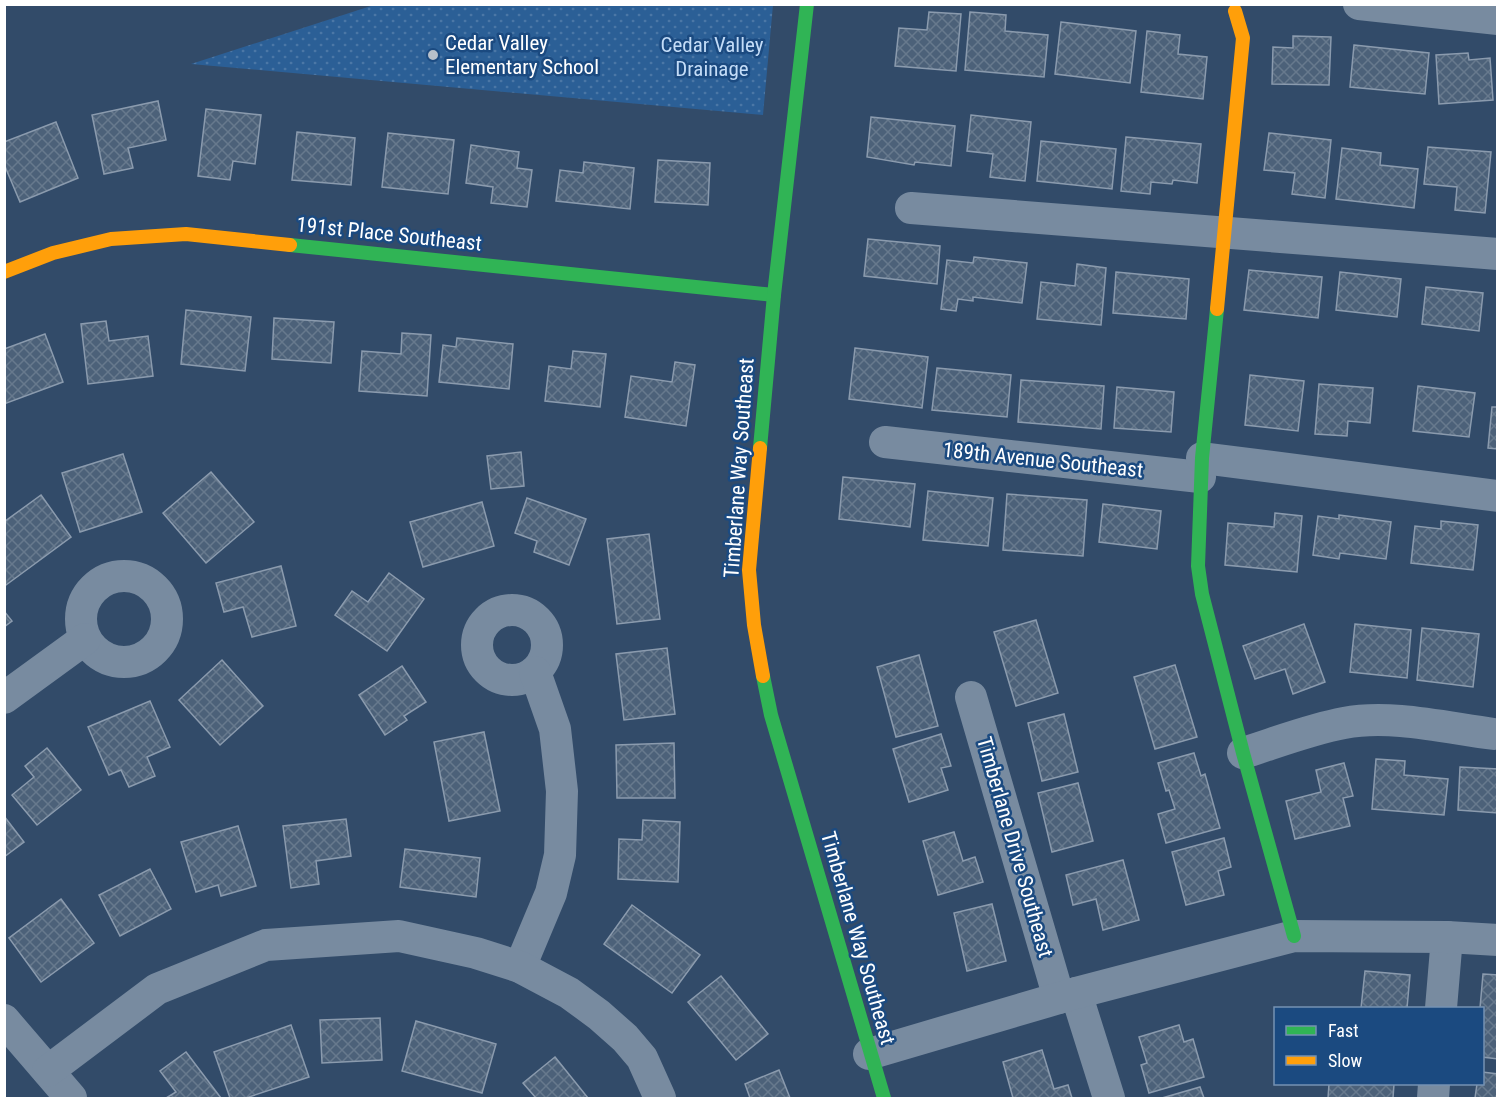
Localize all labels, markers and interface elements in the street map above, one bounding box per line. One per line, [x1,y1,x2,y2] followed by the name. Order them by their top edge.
[445,31,599,79] place label: Cedar Valley Elementary School
[661,33,764,81] park label: Cedar Valley Drainage
[426,48,440,62] marker: Cedar Valley Elementary School
[295,212,483,256] street label: 191st Place Southeast
[719,357,759,579] street label: Timberlane Way Southeast
[942,438,1144,482] street label: 189th Avenue Southeast
[972,734,1058,960] street label: Timberlane Drive Southeast
[816,829,900,1047] street label: Timberlane Way Southeast
[1274,1007,1484,1085] legend
[1328,1020,1359,1041] text: Fast
[1328,1050,1363,1071] text: Slow

